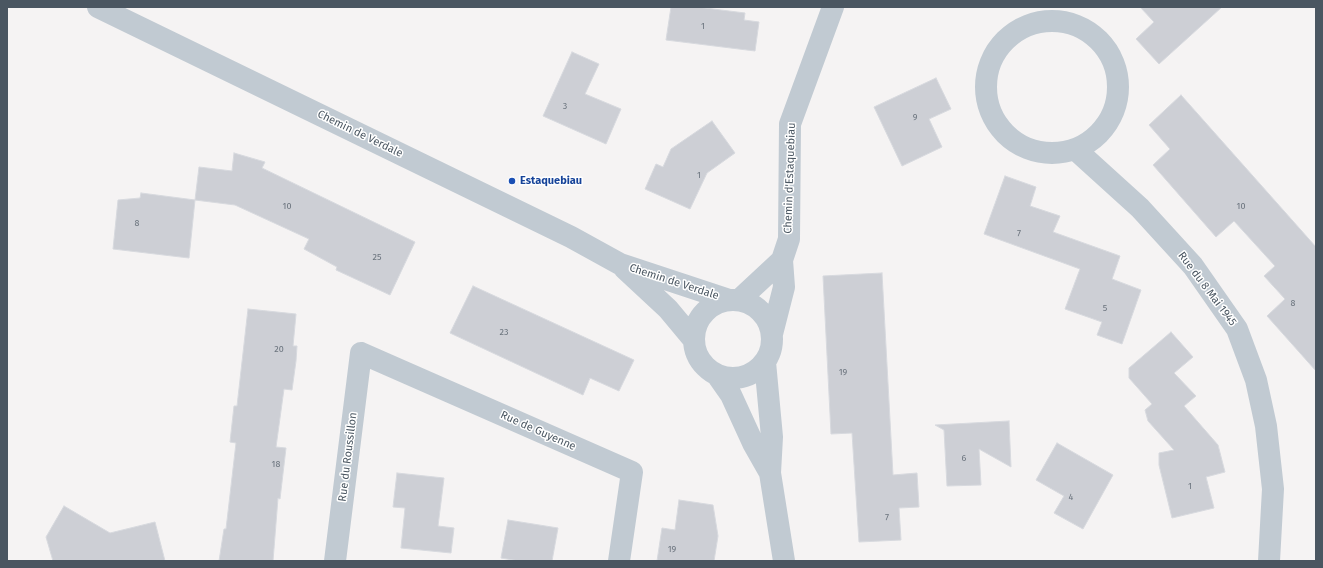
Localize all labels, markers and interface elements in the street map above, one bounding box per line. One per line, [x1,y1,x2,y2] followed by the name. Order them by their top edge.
[701,21,705,31] house number: 1
[563,101,567,111] house number: 3
[315,108,405,160] street label: Chemin de Verdale
[913,112,917,122] house number: 9
[781,122,799,234] street label: Chemin d'Estaquebiau
[697,170,701,180] house number: 1
[520,174,582,188] place label: Estaquebiau
[507,176,517,186] marker: Estaquebiau
[283,201,291,211] house number: 10
[1237,201,1245,211] house number: 10
[135,218,139,228] house number: 8
[1017,228,1021,238] house number: 7
[1175,249,1239,329] street label: Rue du 8 Mai 1945
[373,252,381,262] house number: 25
[628,261,720,303] street label: Chemin de Verdale
[1291,298,1295,308] house number: 8
[1103,303,1107,313] house number: 5
[500,327,508,337] house number: 23
[274,344,284,354] house number: 20
[839,367,847,377] house number: 19
[498,408,578,454] street label: Rue de Guyenne
[336,412,360,502] street label: Rue du Roussillon
[962,453,966,463] house number: 6
[272,459,280,469] house number: 18
[1188,481,1192,491] house number: 1
[1069,492,1073,502] house number: 4
[885,512,889,522] house number: 7
[668,544,676,554] house number: 19

